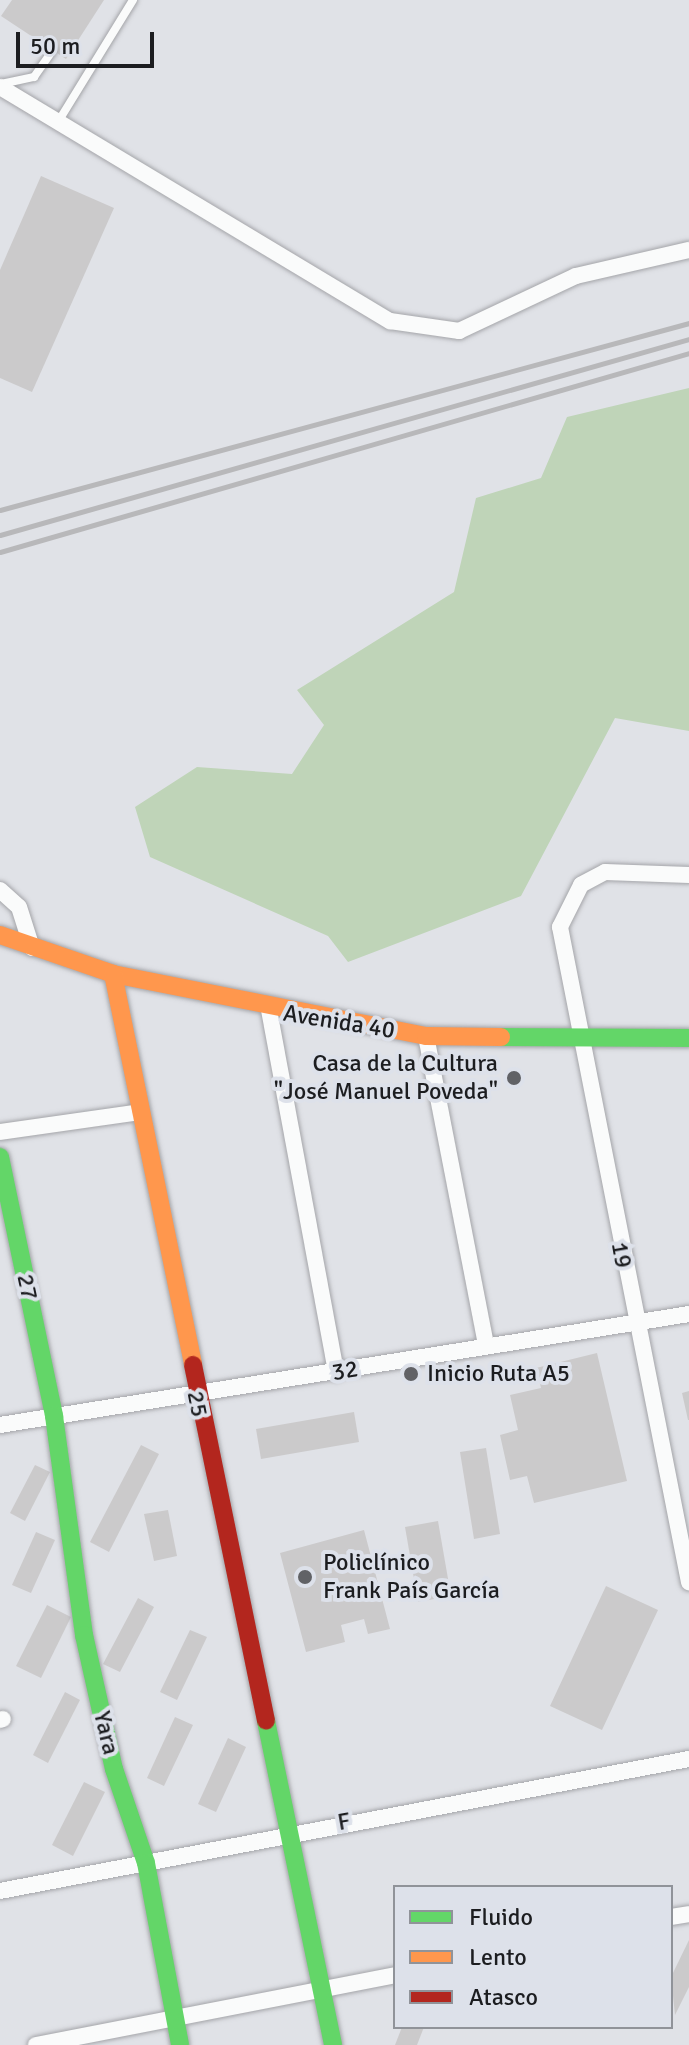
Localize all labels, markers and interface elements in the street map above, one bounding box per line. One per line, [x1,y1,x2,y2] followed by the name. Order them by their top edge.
[20,16,158,66] scale bar
[30,31,80,61] text: 50 m
[281,999,397,1045] street label: Avenida 40
[274,1050,498,1106] place label: Casa de la Cultura "José Manuel Poveda"
[505,1069,523,1087] marker: Casa de la Cultura "José Manuel Poveda"
[605,1240,637,1270] street label: 19
[10,1271,44,1303] street label: 27
[330,1355,360,1387] street label: 32
[427,1360,570,1388] place label: Inicio Ruta A5
[402,1365,420,1383] marker: Inicio Ruta A5
[180,1389,214,1419] street label: 25
[323,1549,500,1605] place label: Policlínico Frank País García
[294,1566,316,1588] marker: Policlínico Frank País García
[87,1708,125,1758] street label: Yara
[335,1807,353,1837] street label: F
[393,1885,673,2029] legend
[469,1902,533,1932] text: Fluido
[469,1942,527,1972] text: Lento
[469,1982,538,2012] text: Atasco

